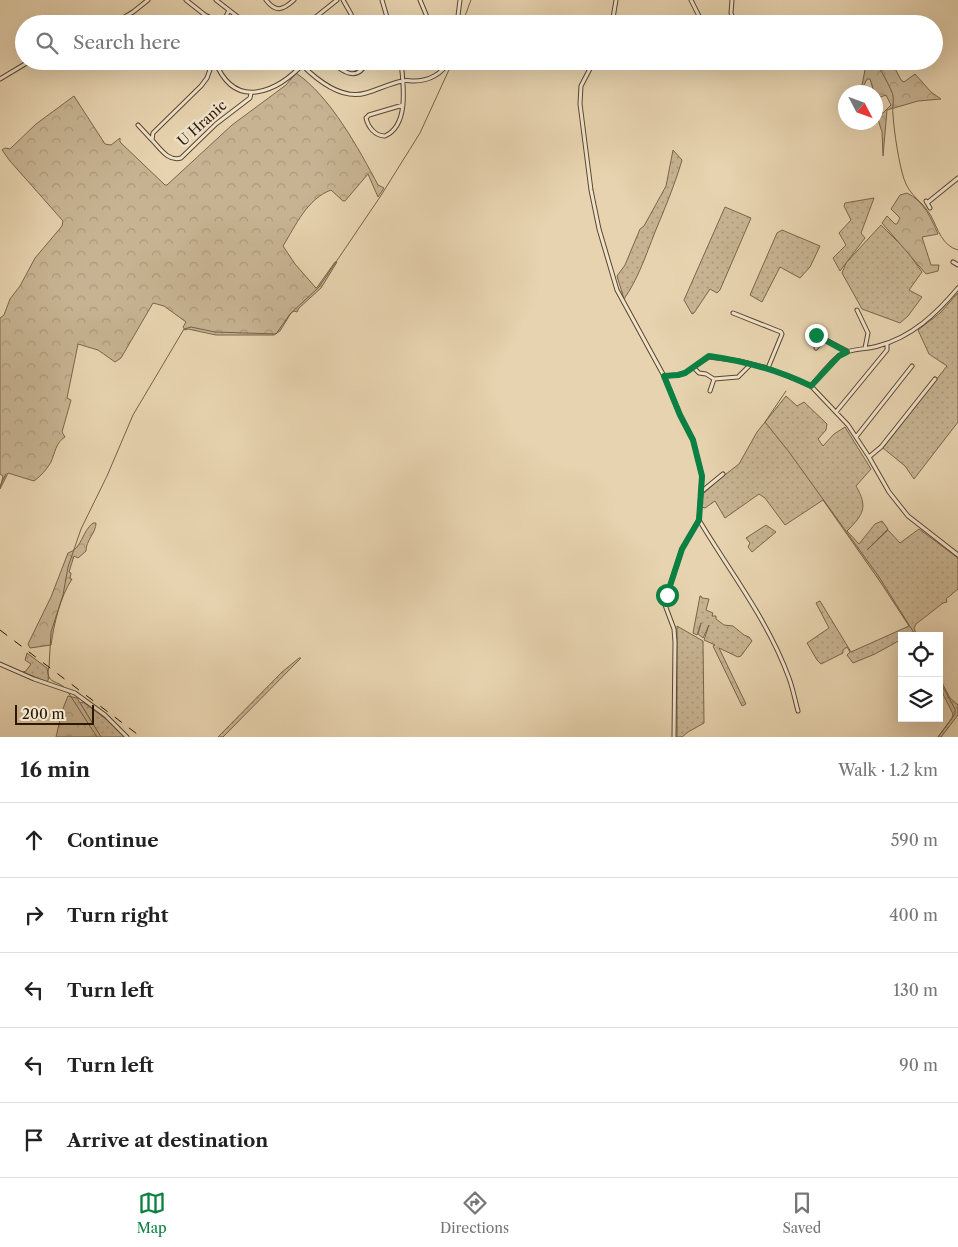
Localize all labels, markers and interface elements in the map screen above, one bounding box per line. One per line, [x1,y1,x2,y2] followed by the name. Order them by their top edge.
[15,15,943,70] search box
[33,29,61,57] icon: search
[73,31,181,54] text: Search here
[838,85,883,130] north arrow
[174,96,230,150] street label: U Hranic
[805,324,828,347] route end
[656,584,679,607] route start
[898,632,943,722] map controls
[898,632,943,677] button: locate
[898,677,943,722] button: layers
[15,702,94,725] scale bar
[22,705,65,723] text: 200 m
[20,757,90,782] text: 16 min
[838,760,938,780] text: Walk · 1.2 km
[20,826,48,854] icon: ahead
[67,829,159,852] text: Continue
[891,830,938,850] text: 590 m
[20,901,48,929] icon: right
[67,904,168,927] text: Turn right
[889,905,938,925] text: 400 m
[20,976,48,1004] icon: left
[67,979,154,1002] text: Turn left
[893,980,938,1000] text: 130 m
[20,1051,48,1079] icon: left
[67,1054,154,1077] text: Turn left
[899,1055,938,1075] text: 90 m
[20,1126,48,1154] icon: arrive
[67,1129,268,1152] text: Arrive at destination
[137,1189,167,1237] tab: Map
[440,1189,509,1237] tab: Directions
[782,1189,821,1237] tab: Saved

